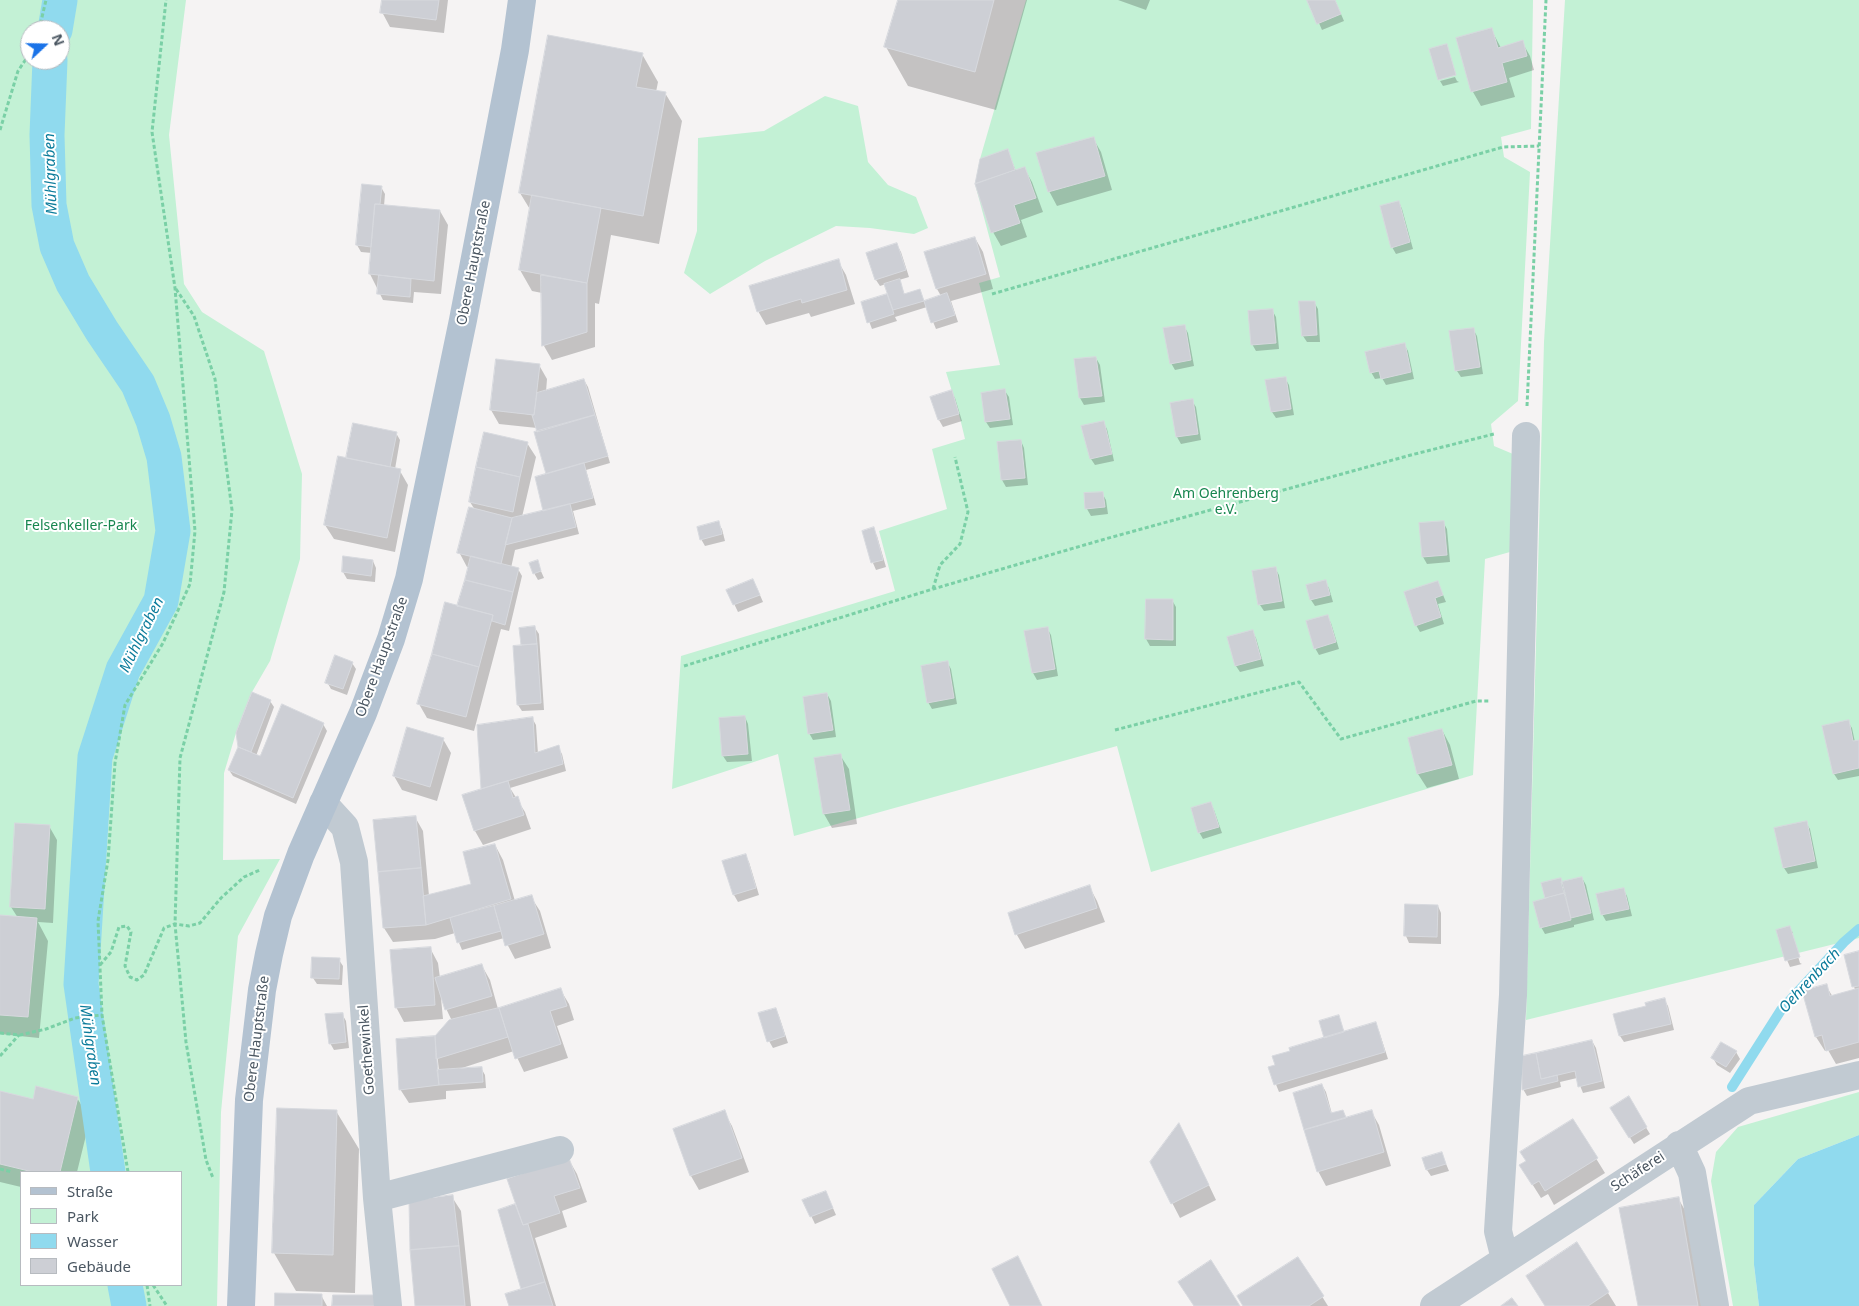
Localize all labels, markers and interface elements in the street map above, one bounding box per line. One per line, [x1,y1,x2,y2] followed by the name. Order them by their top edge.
[20,20,70,70] north arrow
[48,31,69,49] text: N
[41,133,61,215] water label: Mühlgraben
[454,199,494,327] street label: Obere Hauptstraße
[1173,486,1279,518] park label: Am Oehrenberg e.V.
[25,518,137,534] park label: Felsenkeller-Park
[116,594,168,676] water label: Mühlgraben
[352,595,412,719] street label: Obere Hauptstraße
[1776,945,1844,1017] water label: Oehrenbach
[241,975,273,1103] street label: Obere Hauptstraße
[75,1003,105,1087] water label: Mühlgraben
[355,1004,379,1096] street label: Goethewinkel
[1608,1148,1668,1196] street label: Schäferei
[20,1171,182,1286] legend
[67,1181,113,1201] text: Straße
[67,1206,99,1226] text: Park
[67,1231,118,1251] text: Wasser
[67,1256,131,1276] text: Gebäude

